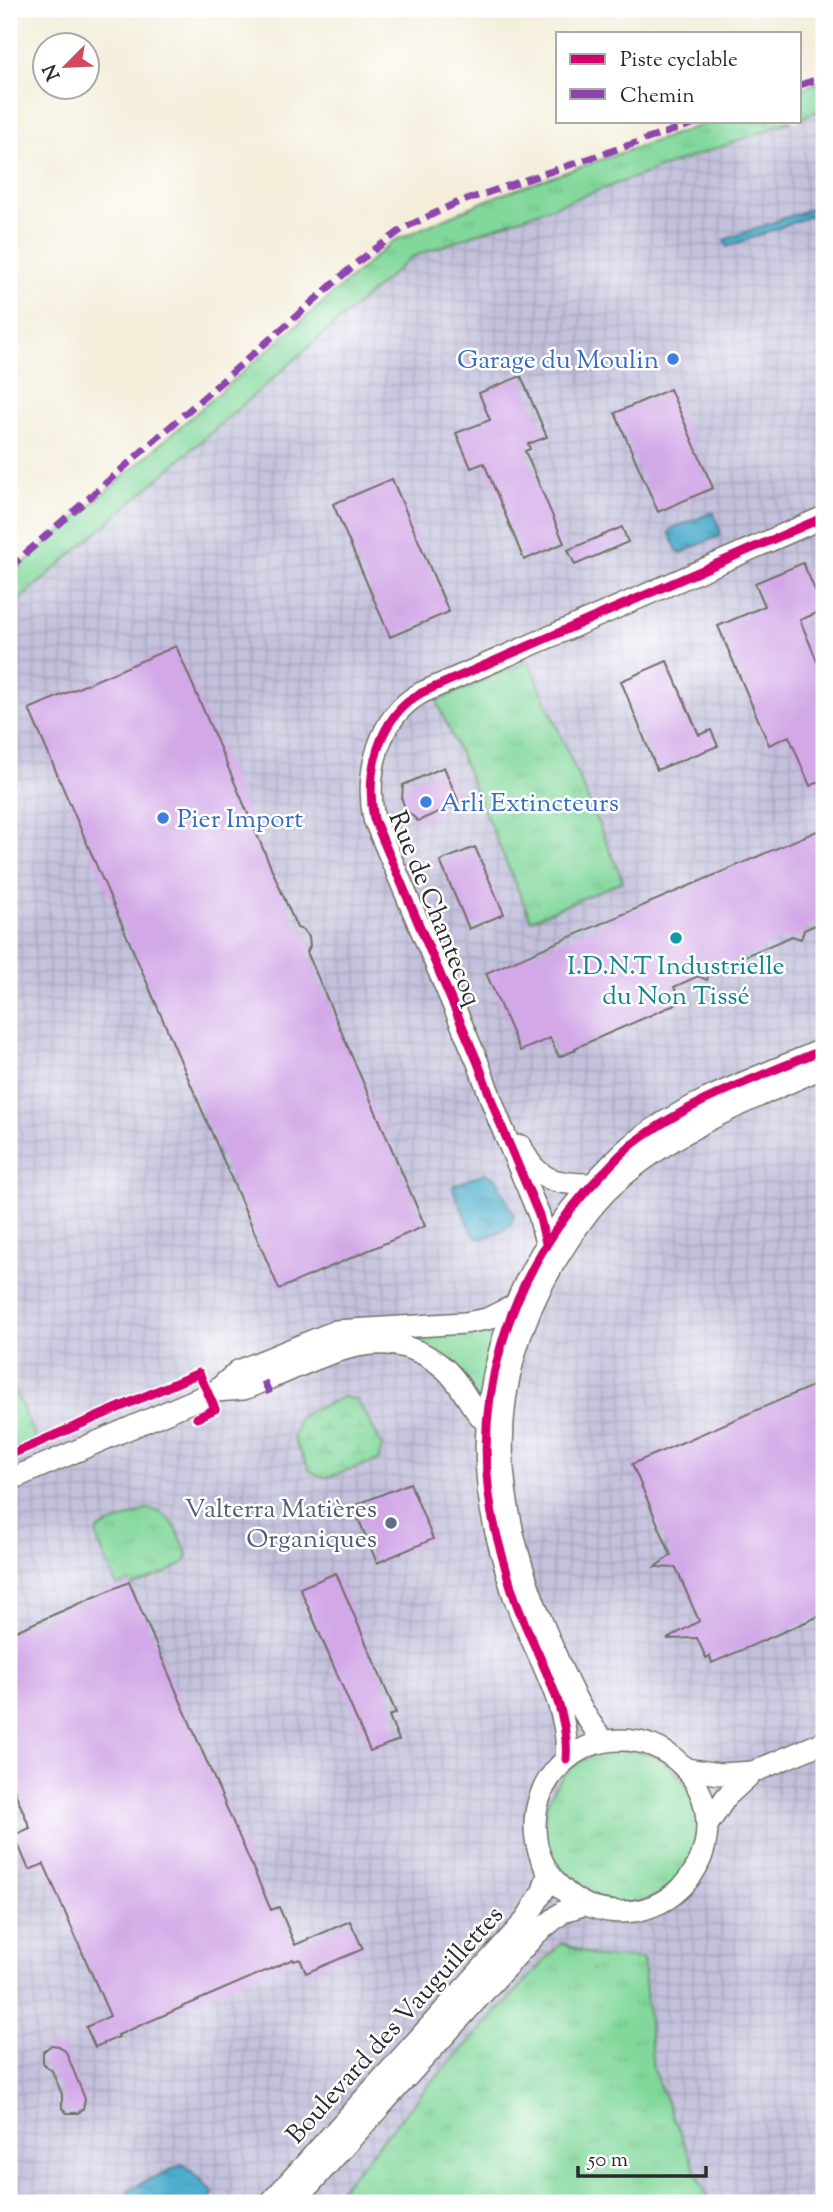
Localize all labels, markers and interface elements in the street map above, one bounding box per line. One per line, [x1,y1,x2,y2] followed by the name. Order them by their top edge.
[32,32,102,102] north arrow
[556,32,802,122] legend
[620,46,738,76] text: Piste cyclable
[37,59,68,84] text: N
[620,82,695,112] text: Chemin
[457,343,659,380] place label: Garage du Moulin
[665,351,681,367] marker: Garage du Moulin
[440,786,619,823] place label: Arli Extincteurs
[418,794,434,810] marker: Arli Extincteurs
[177,802,303,839] place label: Pier Import
[378,806,490,1012] street label: Rue de Chantecoq
[155,810,171,826] marker: Pier Import
[668,930,684,946] marker: I.D.N.T Industrielle du Non Tissé
[567,949,785,1016] place label: I.D.N.T Industrielle du Non Tissé
[185,1492,377,1559] place label: Valterra Matières Organiques
[383,1515,399,1531] marker: Valterra Matières Organiques
[279,1898,513,2153] street label: Boulevard des Vauguillettes
[578,2135,705,2179] scale bar
[587,2146,628,2176] text: 50 m

